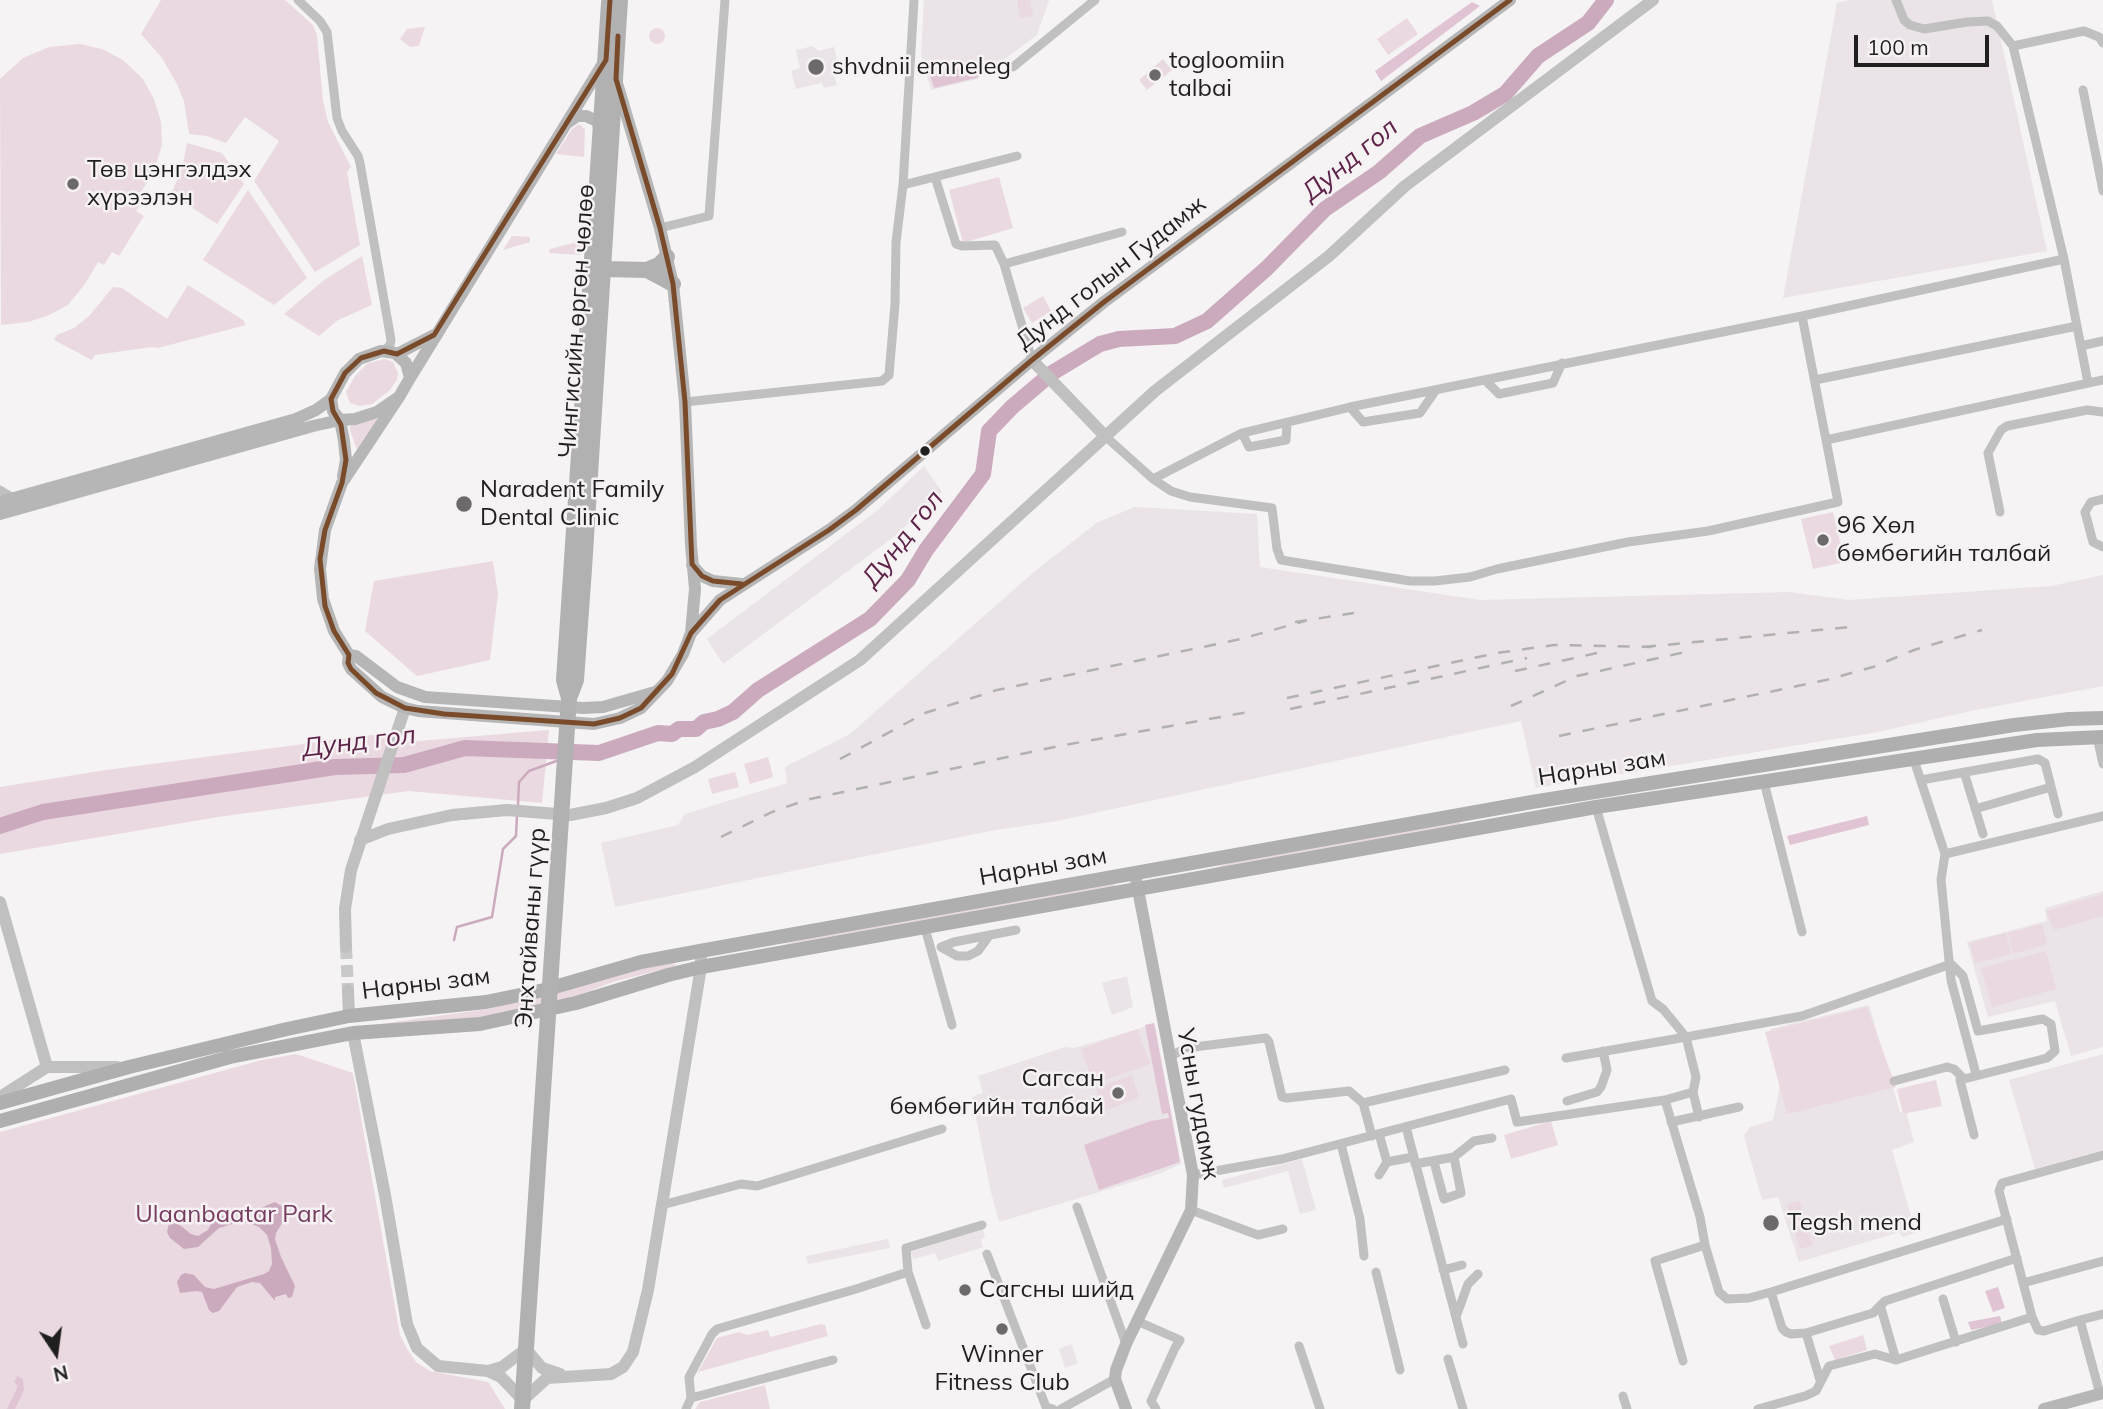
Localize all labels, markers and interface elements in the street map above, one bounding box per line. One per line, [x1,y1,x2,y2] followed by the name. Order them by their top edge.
[1858,21,1993,65] scale bar
[1867,34,1929,60] text: 100 m
[1169,47,1285,103] place label: togloomiin talbai
[832,53,1011,81] place label: shvdnii emneleg
[806,57,826,77] marker: shvdnii emneleg
[1147,67,1163,83] marker: togloomiin talbai
[1296,112,1404,208] water label: Дунд гол
[87,156,252,212] place label: Төв цэнгэлдэх хүрээлэн
[65,176,81,192] marker: Төв цэнгэлдэх хүрээлэн
[553,183,601,459] street label: Чингисийн өргөн чөлөө
[1011,190,1211,356] street label: Дунд голын Гудамж
[918,444,932,458] unlabelled marker
[480,476,664,532] place label: Naradent Family Dental Clinic
[856,484,950,594] water label: Дунд гол
[454,494,474,514] marker: Naradent Family Dental Clinic
[1837,512,2051,568] place label: 96 Хөл бөмбөгийн талбай
[1815,532,1831,548] marker: 96 Хөл бөмбөгийн талбай
[300,720,418,764] water label: Дунд гол
[1536,744,1668,792] street label: Нарны зам
[510,827,552,1029] street label: Энхтайваны гүүр
[977,842,1109,892] street label: Нарны зам
[360,962,492,1006] street label: Нарны зам
[1171,1026,1225,1182] street label: Усны гудамж
[890,1065,1104,1121] place label: Сагсан бөмбөгийн талбай
[1110,1085,1126,1101] marker: Сагсан бөмбөгийн талбай
[135,1201,333,1229] park label: Ulaanbaatar Park
[1787,1209,1922,1237] place label: Tegsh mend
[1761,1213,1781,1233] marker: Tegsh mend
[979,1276,1134,1304] place label: Сагсны шийд
[957,1282,973,1298] marker: Сагсны шийд
[21,1318,91,1388] north arrow
[994,1321,1010,1337] marker: Winner Fitness Club
[934,1341,1070,1397] place label: Winner Fitness Club
[51,1360,70,1387] text: N

